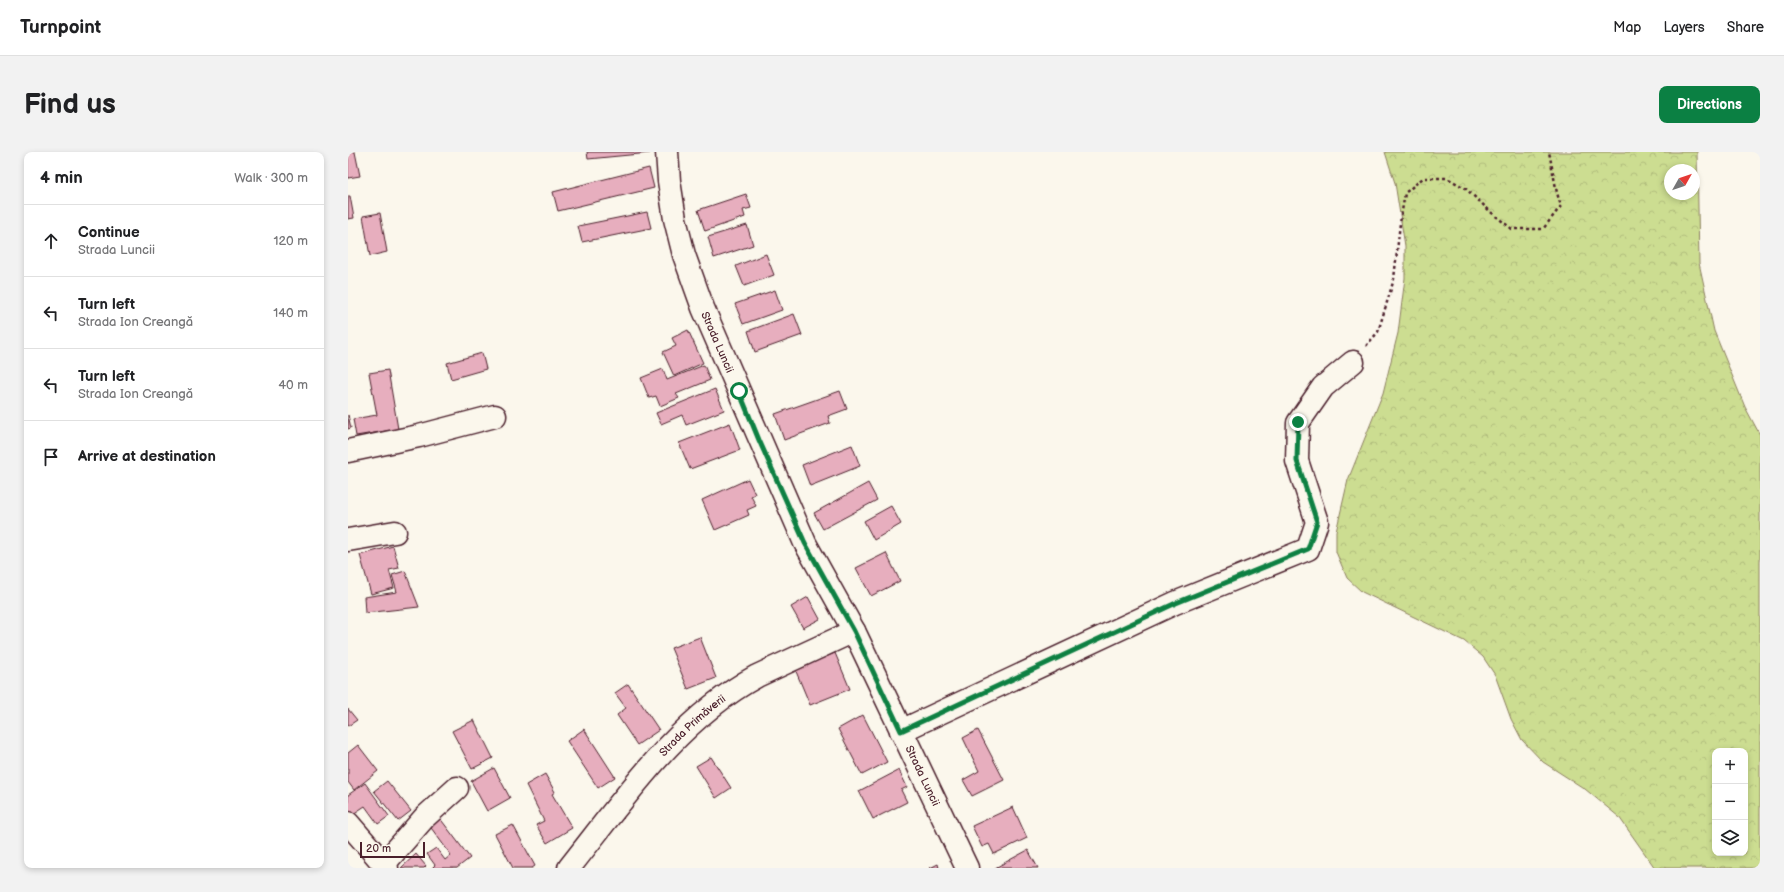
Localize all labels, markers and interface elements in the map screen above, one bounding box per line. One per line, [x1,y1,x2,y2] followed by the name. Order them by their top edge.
[20,16,101,39] text: Turnpoint
[1613,19,1641,36] text: Map
[1663,19,1705,36] text: Layers
[1727,19,1764,36] text: Share
[1659,86,1760,123] button: Directions
[24,88,116,121] text: Find us
[1664,164,1700,200] north arrow
[40,168,83,188] text: 4 min
[234,170,308,186] text: Walk · 300 m
[78,223,140,242] text: Continue
[40,230,62,252] icon: ahead
[273,233,308,249] text: 120 m
[78,242,155,258] text: Strada Luncii
[78,295,135,314] text: Turn left
[40,302,62,324] icon: left
[273,305,308,321] text: 140 m
[698,310,736,375] street label: Strada Luncii
[78,314,193,330] text: Strada Ion Creangă
[78,367,135,386] text: Turn left
[40,374,62,396] icon: left
[278,377,308,393] text: 40 m
[730,382,748,400] route start
[78,386,193,402] text: Strada Ion Creangă
[1289,413,1307,431] route end
[40,446,62,468] icon: arrive
[78,447,216,466] text: Arrive at destination
[657,692,728,759] street label: Strada Primăverii
[903,744,942,808] street label: Strada Luncii
[1712,748,1748,856] map controls
[1712,748,1748,784] button: +
[1712,784,1748,820] button: −
[1712,820,1748,856] button: layers
[360,840,425,859] scale bar
[366,842,391,855] text: 20 m

